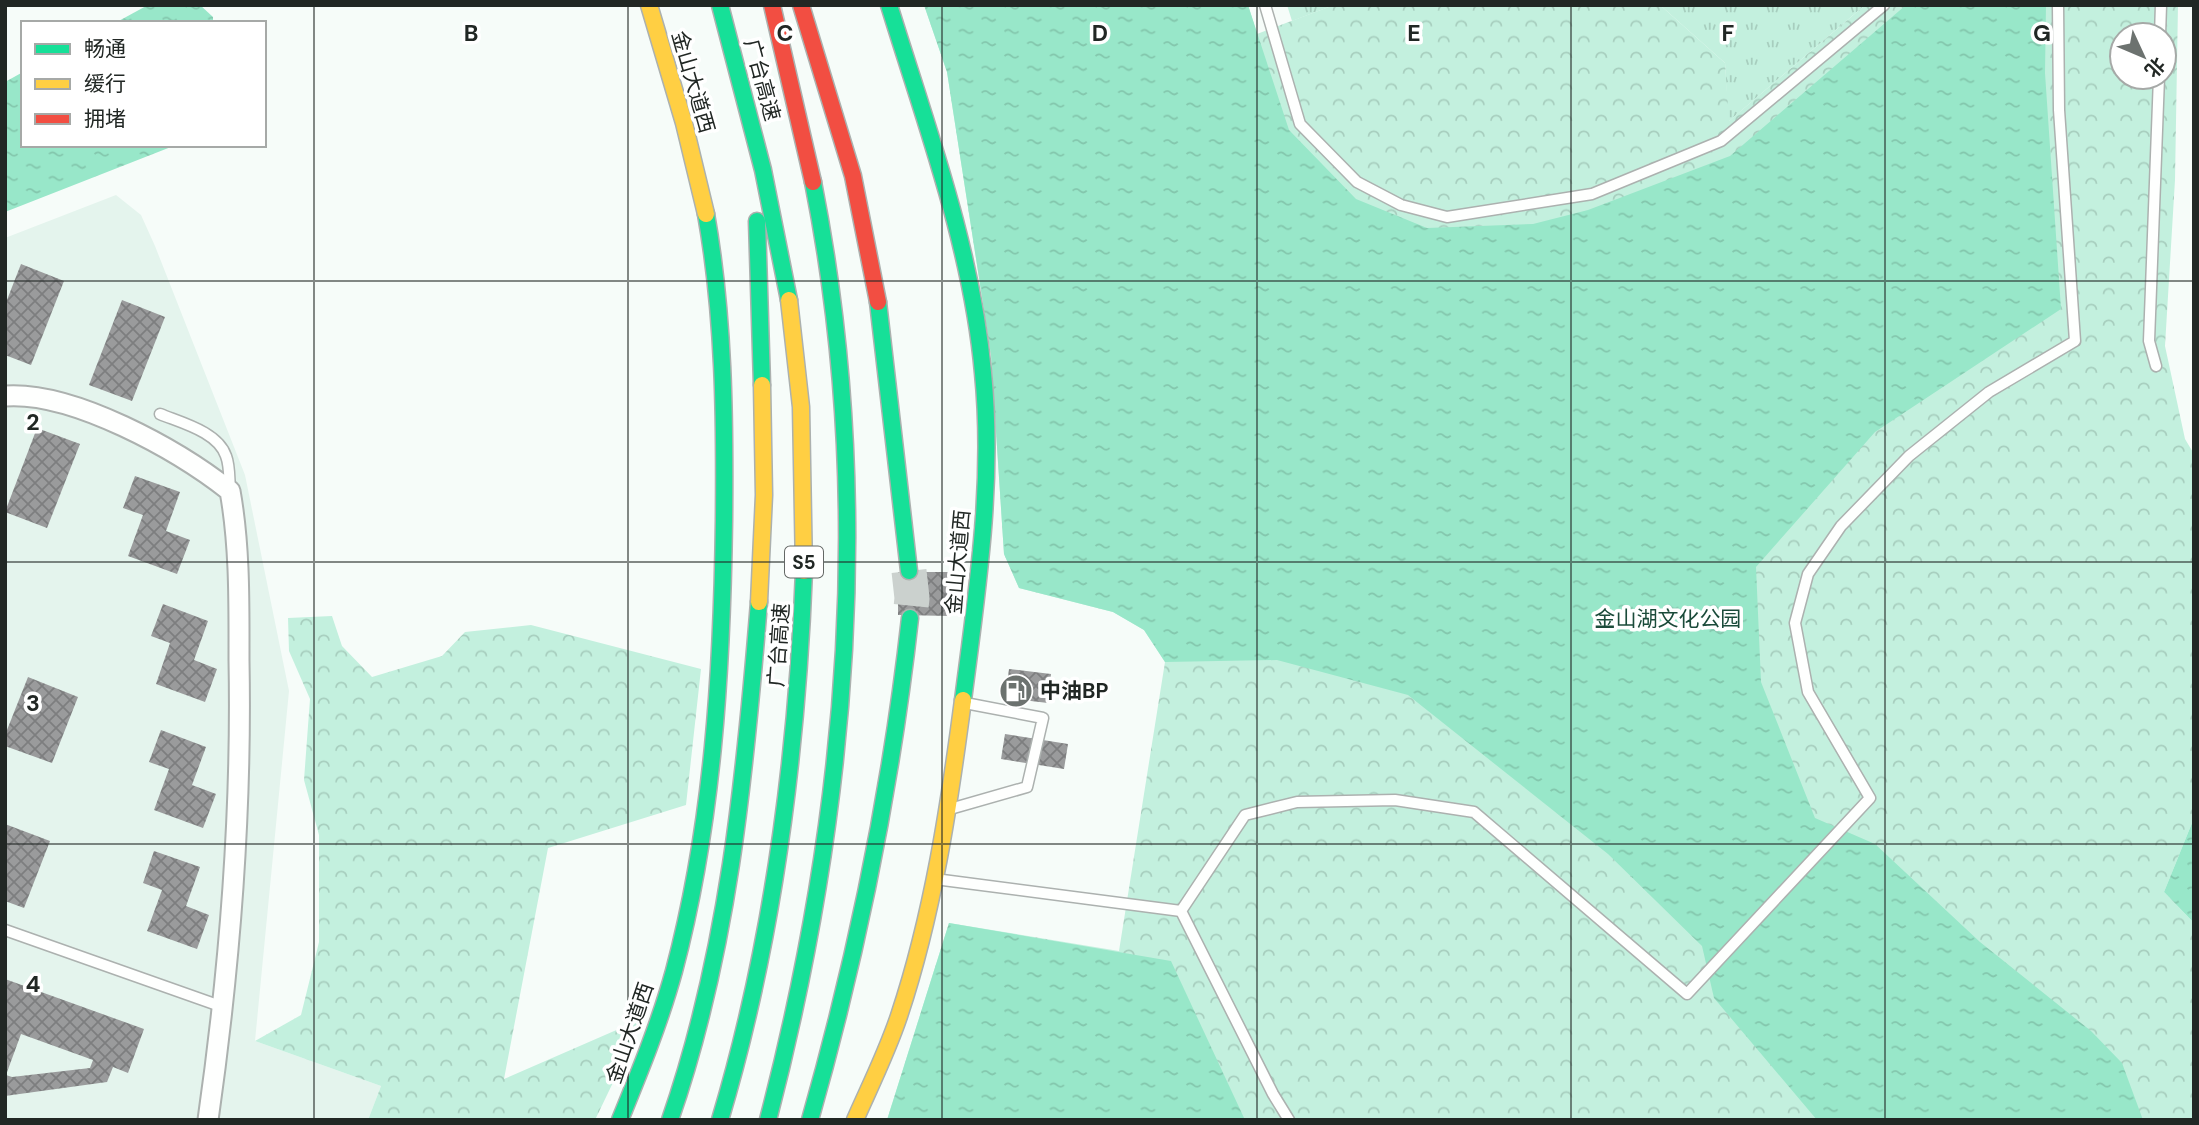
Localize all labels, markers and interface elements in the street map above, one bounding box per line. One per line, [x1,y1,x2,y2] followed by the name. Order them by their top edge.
[464,18,478,48] text: B
[777,18,793,48] text: C
[1092,18,1108,48] text: D
[1407,18,1421,48] text: E
[1722,18,1735,48] text: F
[2033,18,2051,48] text: G
[21,21,266,147] legend
[2108,21,2178,91] north arrow
[665,28,721,136] street label: 金山大道西
[84,35,126,63] text: 畅通
[738,36,786,124] street label: 广台高速
[2139,52,2170,83] text: 北
[84,70,126,98] text: 缓行
[84,105,126,133] text: 拥堵
[26,407,40,437] text: 2
[939,508,977,616] street label: 金山大道西
[785,547,823,578] road number: S5
[762,602,796,688] street label: 广台高速
[1595,605,1742,633] park label: 金山湖文化公园
[997,672,1035,710] fuel station icon: 中油BP
[1040,677,1108,705] place label: 中油BP
[26,688,40,718] text: 3
[26,969,41,999] text: 4
[600,979,660,1087] street label: 金山大道西

